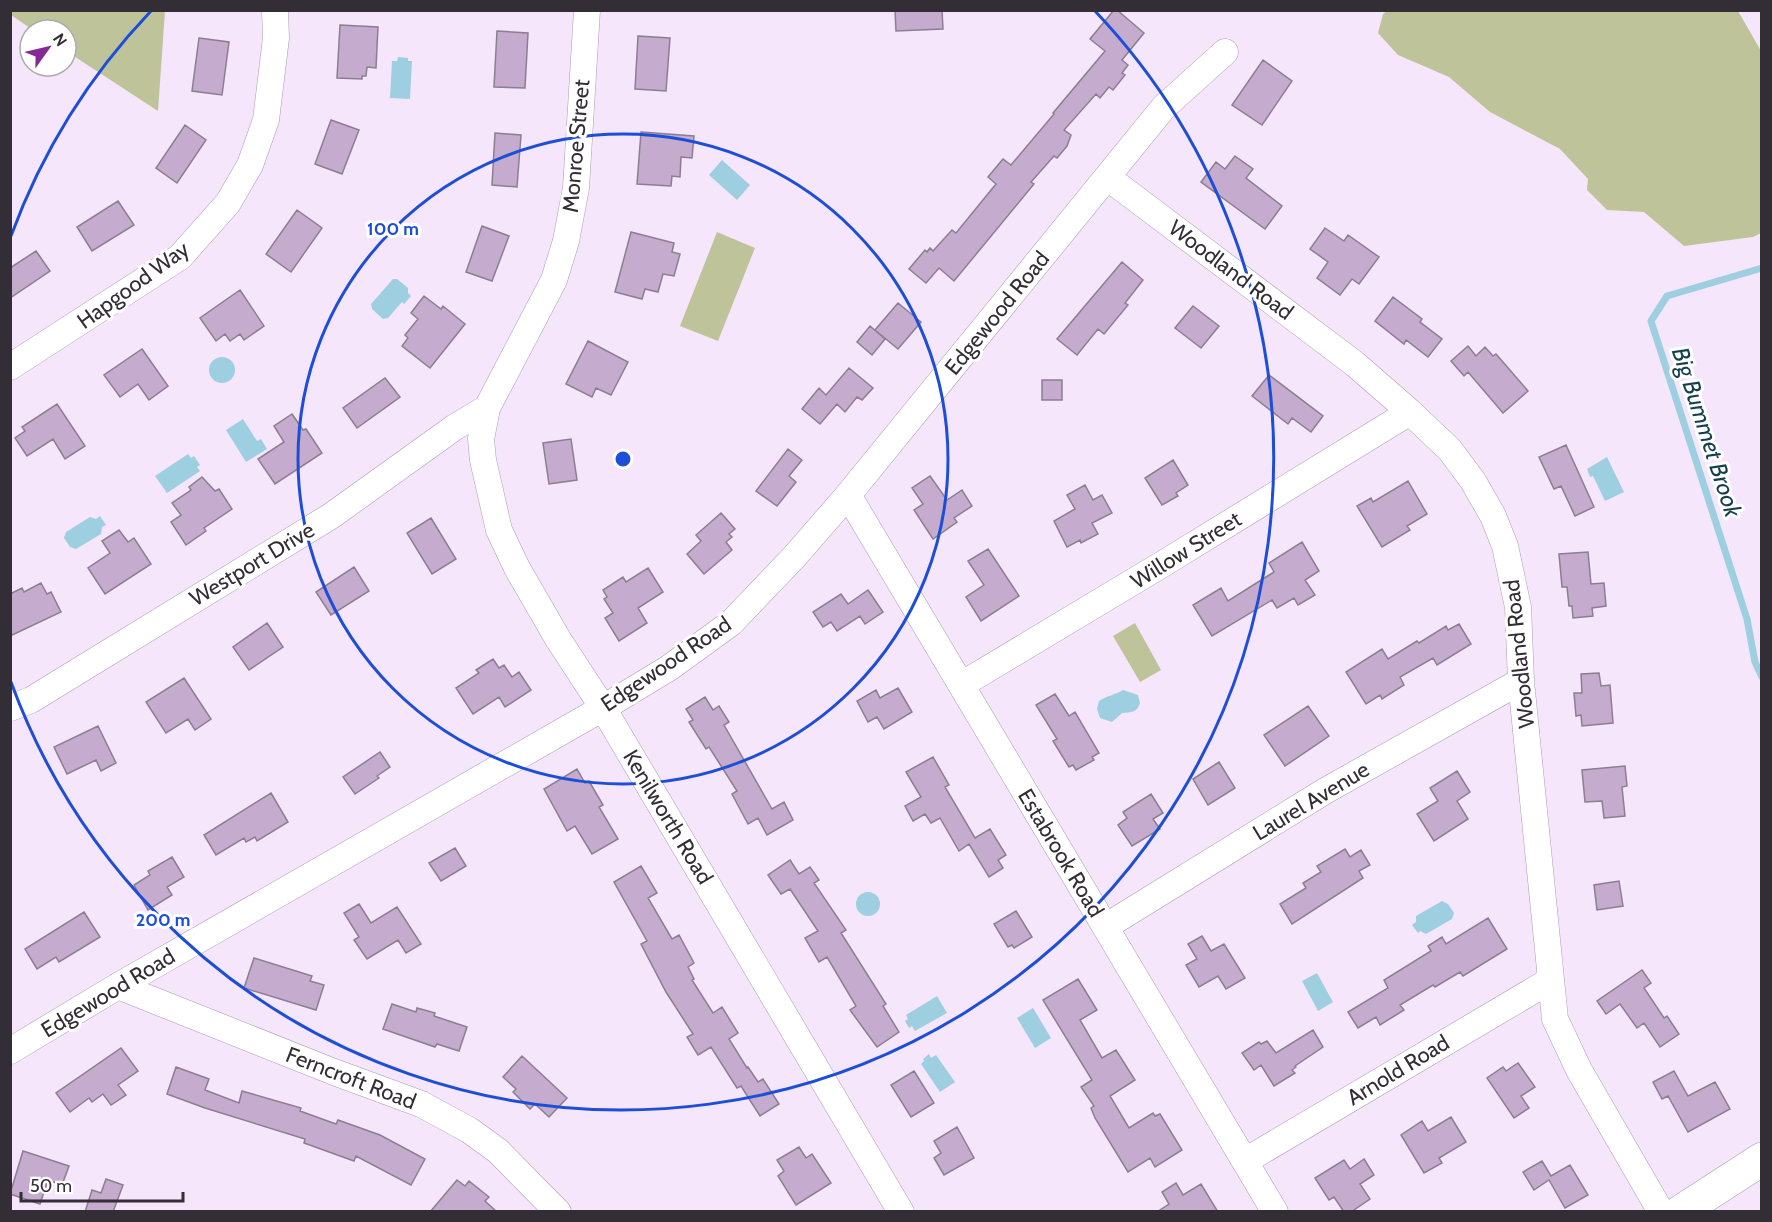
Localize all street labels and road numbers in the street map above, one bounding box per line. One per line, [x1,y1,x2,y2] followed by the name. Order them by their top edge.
[557,78,595,214] street label: Monroe Street
[1163,214,1299,326] street label: Woodland Road
[72,235,194,335] street label: Hapgood Way
[939,246,1055,380] street label: Edgewood Road
[1126,505,1247,595] street label: Willow Street
[185,516,319,612] street label: Westport Drive
[1498,578,1540,730] street label: Woodland Road
[596,611,736,717] street label: Edgewood Road
[617,745,719,889] street label: Kenilworth Road
[1248,756,1374,846] street label: Laurel Avenue
[1012,784,1110,922] street label: Estabrook Road
[36,942,180,1044] street label: Edgewood Road
[1342,1029,1454,1111] street label: Arnold Road
[282,1041,420,1115] street label: Ferncroft Road

